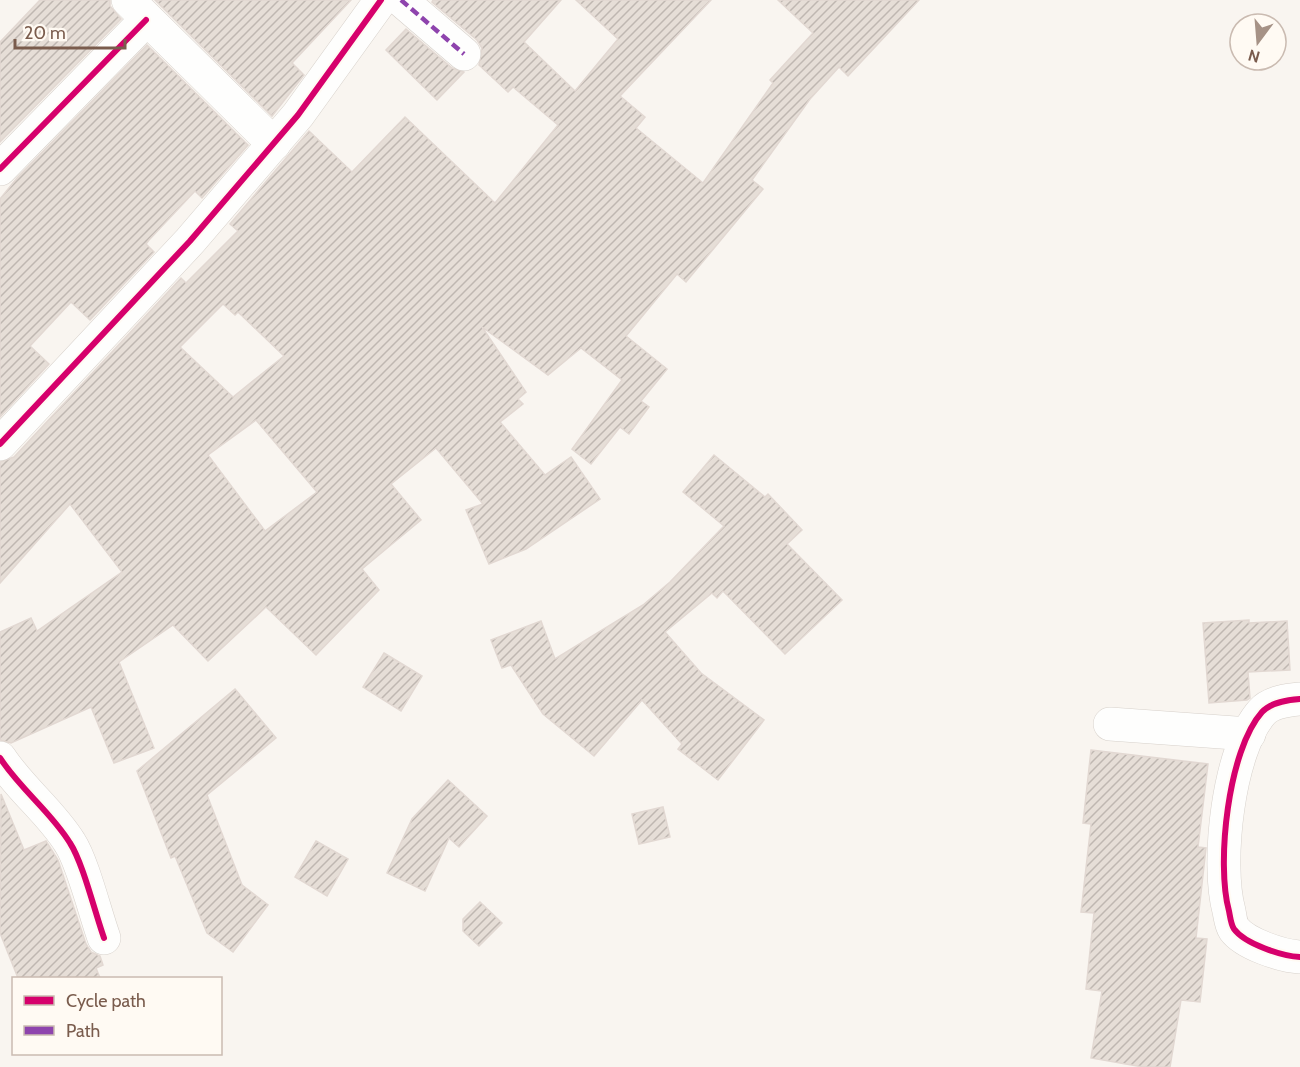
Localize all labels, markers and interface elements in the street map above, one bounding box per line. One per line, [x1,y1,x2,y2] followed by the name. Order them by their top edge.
[15,12,124,50] scale bar
[1228,12,1288,72] north arrow
[24,22,66,44] text: 20 m
[1246,45,1262,67] text: N
[12,977,222,1055] legend
[66,990,146,1012] text: Cycle path
[66,1020,100,1042] text: Path

